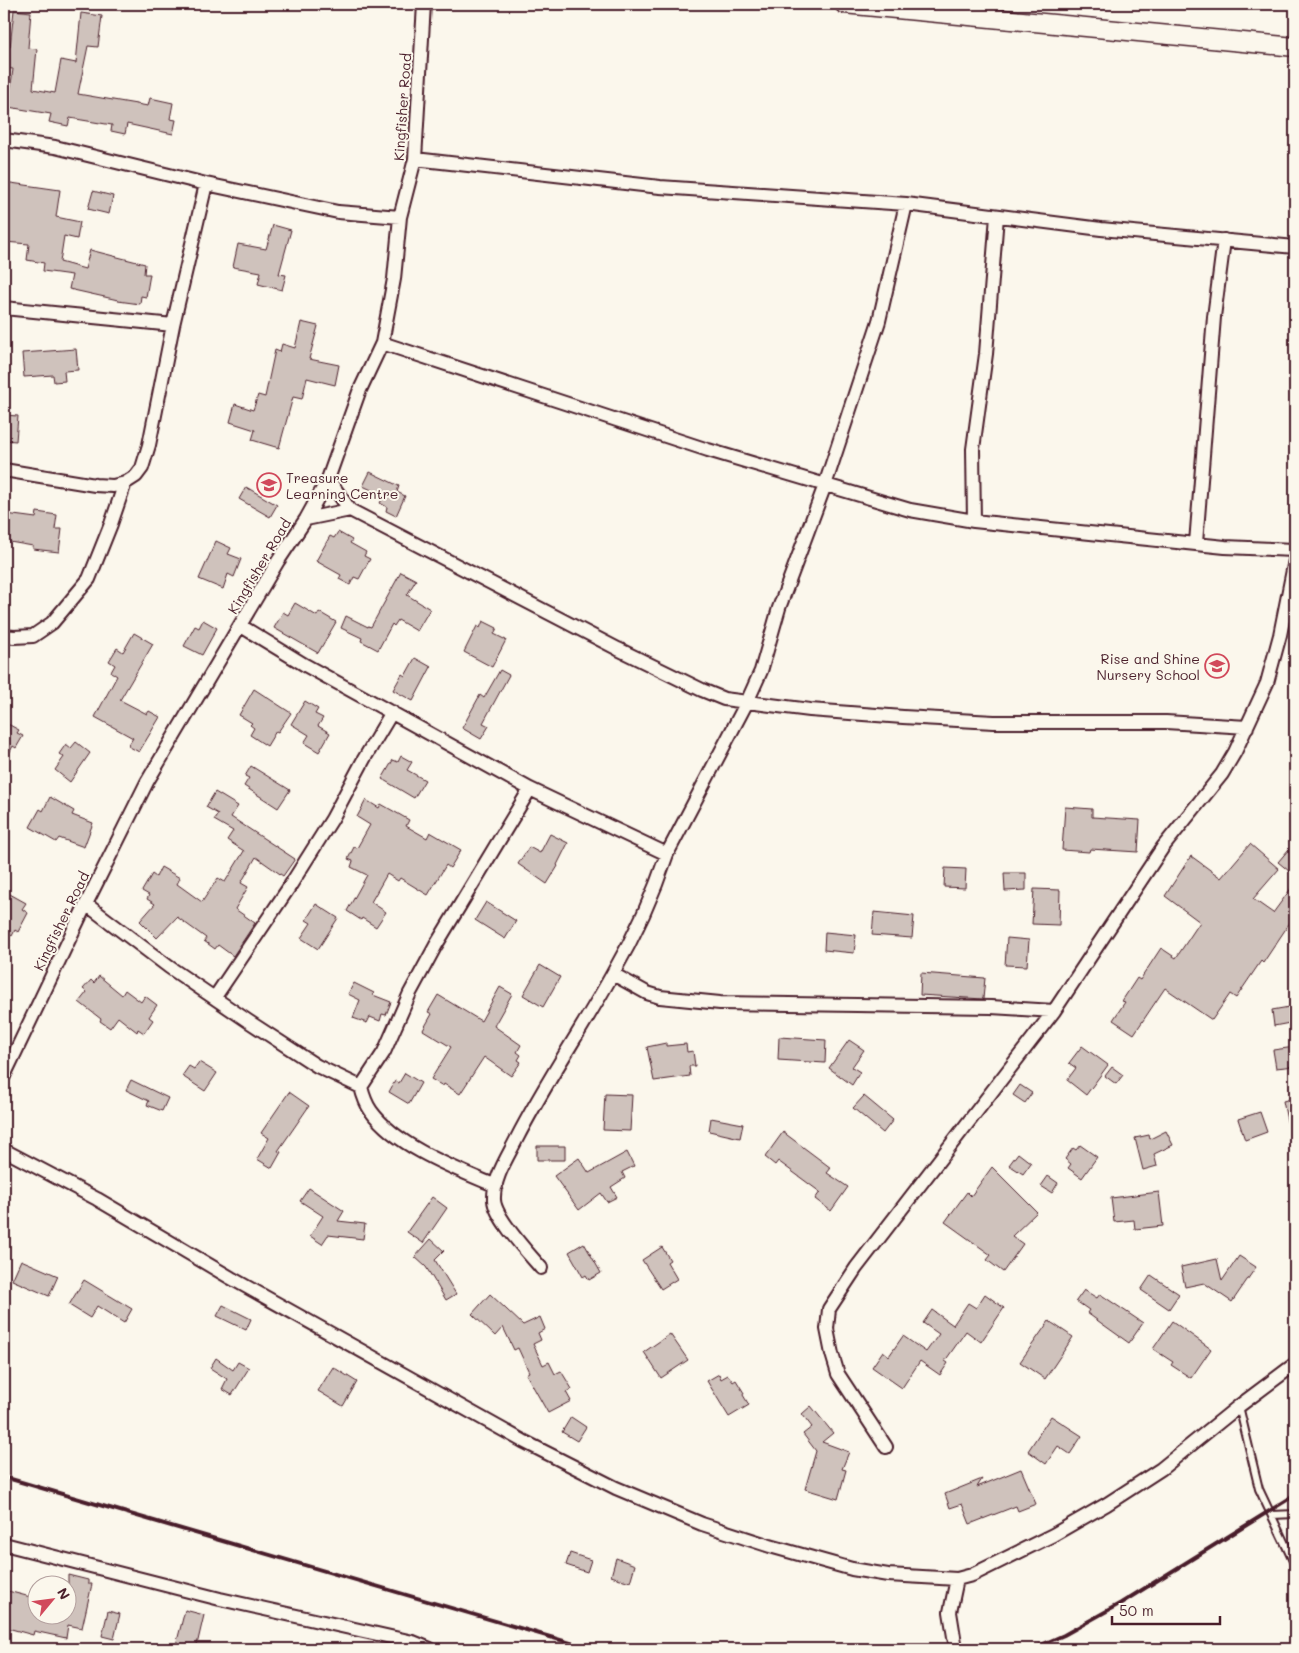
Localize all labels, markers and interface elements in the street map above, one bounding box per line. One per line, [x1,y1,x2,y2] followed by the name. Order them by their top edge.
[389,52,415,162] street label: Kingfisher Road
[286,468,398,503] place label: Treasure Learning Centre
[256,472,282,498] school or university icon: Treasure Learning Centre
[223,515,295,617] street label: Kingfisher Road
[1097,649,1200,684] place label: Rise and Shine Nursery School
[1204,653,1230,679] school or university icon: Rise and Shine Nursery School
[29,868,93,974] street label: Kingfisher Road
[28,1576,78,1626] north arrow
[53,1584,75,1603] text: N
[1112,1593,1219,1625] scale bar
[1119,1600,1154,1620] text: 50 m

